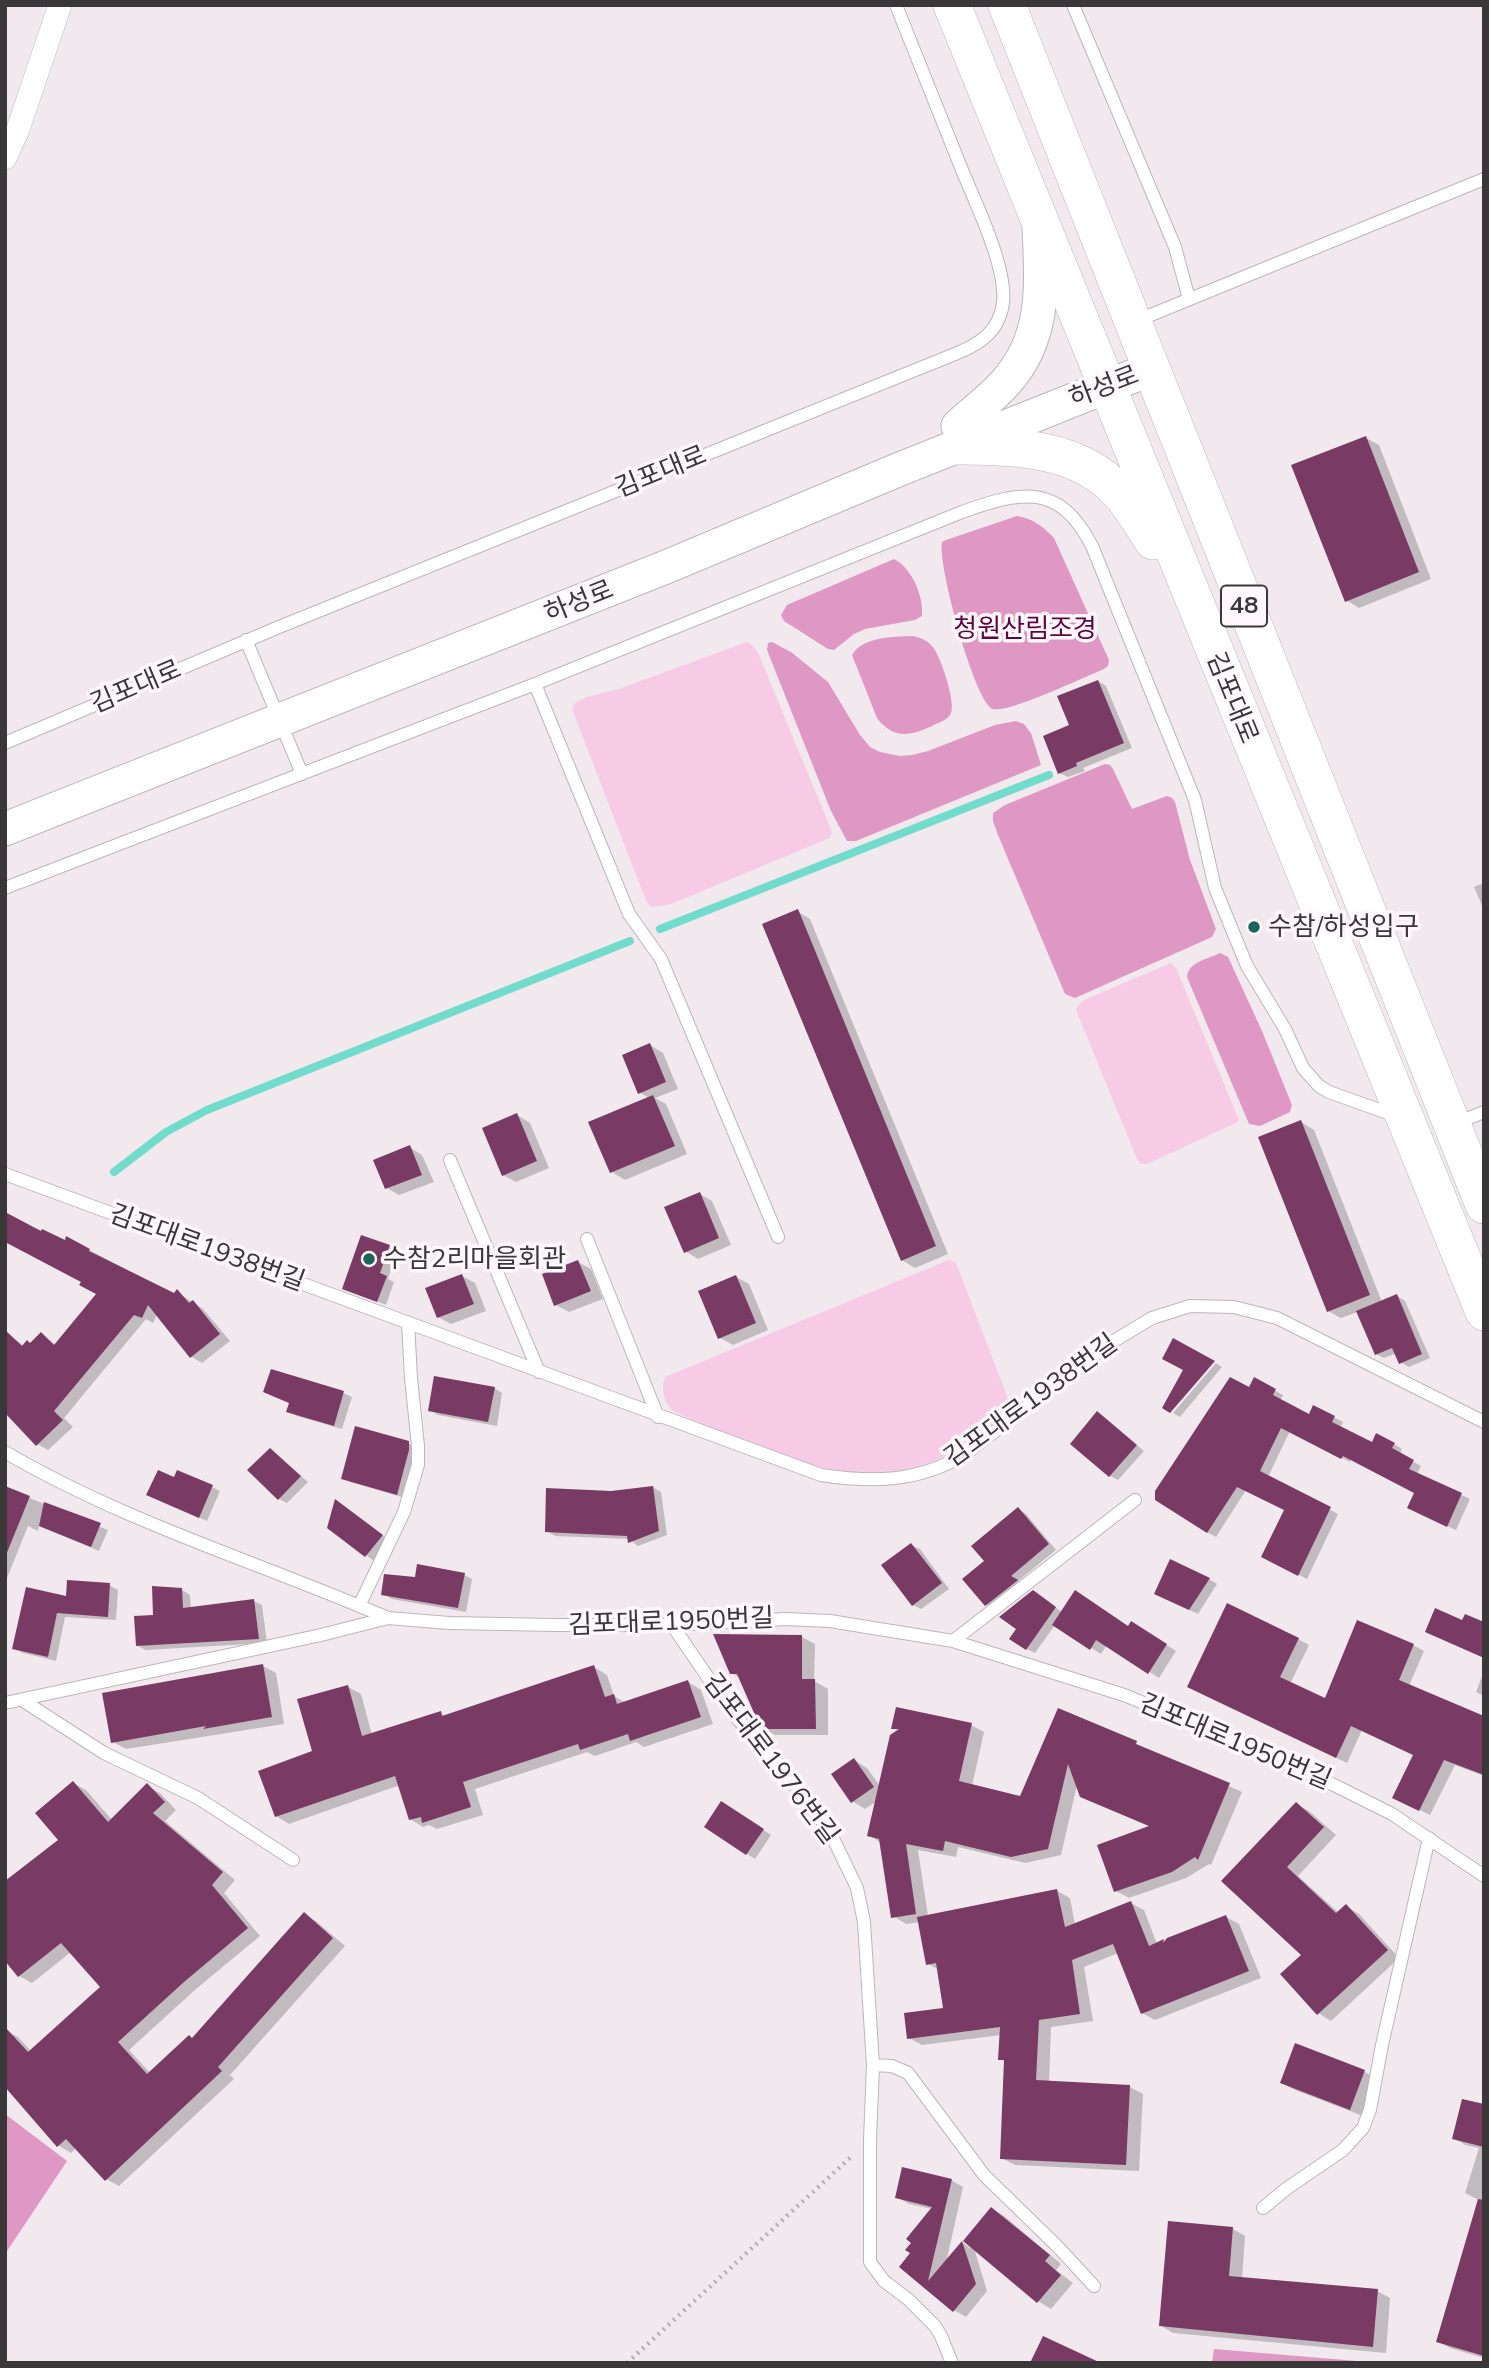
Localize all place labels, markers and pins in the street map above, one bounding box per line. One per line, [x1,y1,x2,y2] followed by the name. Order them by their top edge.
[1268,911,1419,943] place label: 수참/하성입구
[1246,919,1262,935] marker: 수참/하성입구
[383,1243,566,1275] place label: 수참2리마을회관
[361,1251,377,1267] marker: 수참2리마을회관

